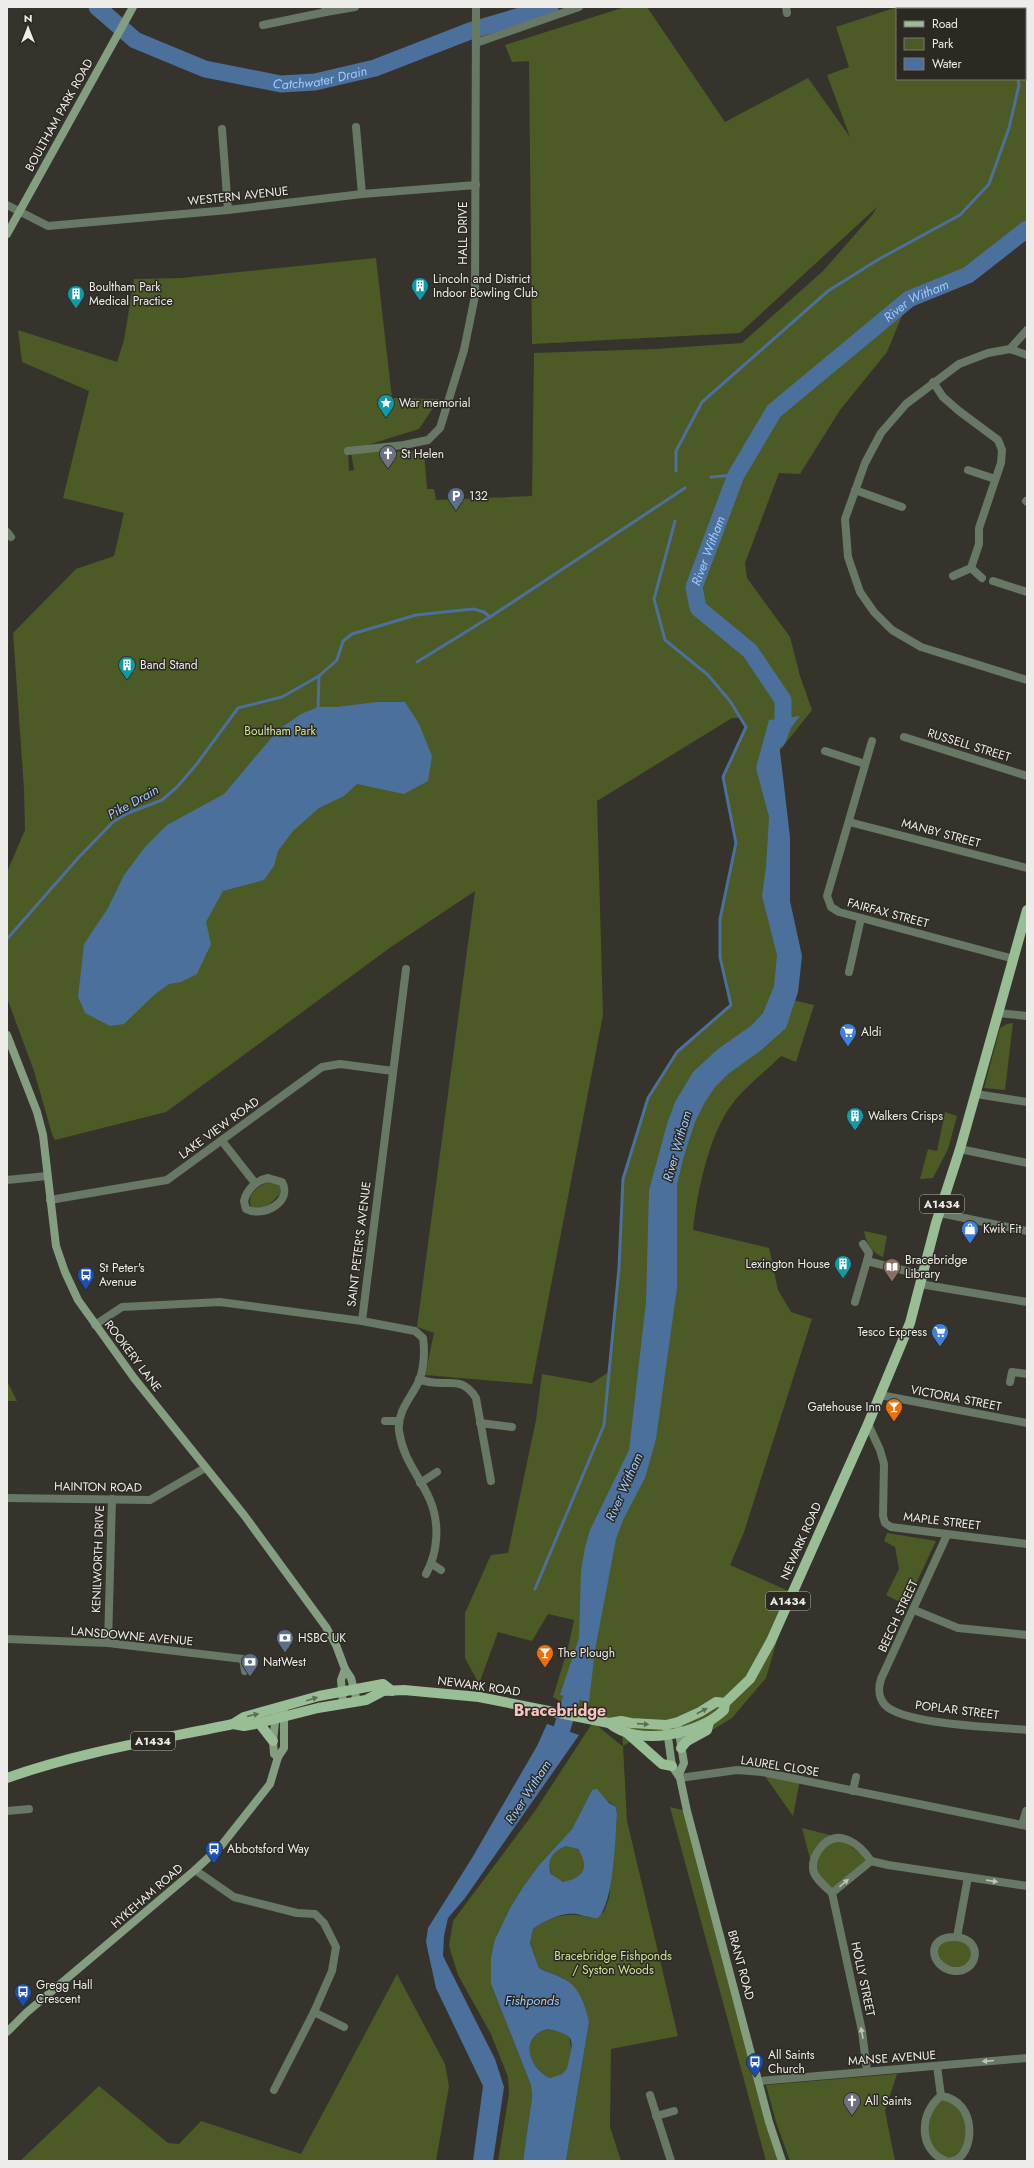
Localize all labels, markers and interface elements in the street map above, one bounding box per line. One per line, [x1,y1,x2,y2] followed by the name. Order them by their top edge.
[8,8,48,48] north arrow
[896,8,1026,80] legend
[24,10,32,26] text: N
[932,15,958,33] text: Road
[932,35,954,53] text: Park
[21,55,97,175] street label: BOULTHAM PARK ROAD
[932,55,963,73] text: Water
[271,61,369,93] water label: Catchwater Drain
[187,182,289,210] street label: WESTERN AVENUE
[454,201,472,265] street label: HALL DRIVE
[433,270,538,302] place label: Lincoln and District Indoor Bowling Club
[879,274,952,326] water label: River Witham
[410,276,430,301] building icon: Lincoln and District Indoor Bowling Club
[89,278,173,310] place label: Boultham Park Medical Practice
[66,284,86,309] building icon: Boultham Park Medical Practice
[376,393,396,418] place icon: War memorial
[399,394,470,412] place label: War memorial
[378,444,398,469] church icon: St Helen
[401,445,444,463] place label: St Helen
[446,486,466,511] parking icon: 132
[469,487,488,505] place label: 132
[686,513,729,588] water label: River Witham
[117,655,137,680] building icon: Band Stand
[140,656,198,674] place label: Band Stand
[244,722,317,740] park label: Boultham Park
[925,724,1013,766] street label: RUSSELL STREET
[104,780,162,824] water label: Pike Drain
[899,814,983,852] street label: MANBY STREET
[845,893,931,933] street label: FAIRFAX STREET
[838,1022,858,1047] supermarket icon: Aldi
[861,1023,882,1041] place label: Aldi
[175,1093,263,1163] street label: LAKE VIEW ROAD
[845,1106,865,1131] building icon: Walkers Crisps
[868,1107,943,1125] place label: Walkers Crisps
[658,1108,696,1184] water label: River Witham
[342,1180,376,1308] street label: SAINT PETER'S AVENUE
[920,1195,964,1213] road number: A1434
[960,1219,980,1244] shop icon: Kwik Fit
[983,1220,1021,1238] place label: Kwik Fit
[905,1251,967,1283] place label: Bracebridge Library
[833,1254,853,1279] building icon: Lexington House
[746,1255,830,1273] place label: Lexington House
[882,1257,902,1282] library icon: Bracebridge Library
[99,1259,145,1291] place label: St Peter's Avenue
[76,1265,96,1290] bus stop icon: St Peter's Avenue
[100,1316,166,1396] street label: ROOKERY LANE
[930,1322,950,1347] supermarket icon: Tesco Express
[857,1323,927,1341] place label: Tesco Express
[909,1380,1003,1416] street label: VICTORIA STREET
[884,1397,904,1422] bar icon: Gatehouse Inn
[808,1398,881,1416] place label: Gatehouse Inn
[600,1450,648,1524] water label: River Witham
[54,1477,142,1497] street label: HAINTON ROAD
[776,1499,826,1583] street label: NEWARK ROAD
[87,1505,109,1613] street label: KENILWORTH DRIVE
[902,1507,982,1535] street label: MAPLE STREET
[873,1576,923,1655] street label: BEECH STREET
[766,1592,810,1610] road number: A1434
[70,1622,194,1650] street label: LANSDOWNE AVENUE
[275,1628,295,1653] bank icon: HSBC UK
[298,1629,346,1647] place label: HSBC UK
[535,1643,555,1668] bar icon: The Plough
[558,1644,615,1662] place label: The Plough
[240,1652,260,1677] bank icon: NatWest
[263,1653,306,1671] place label: NatWest
[436,1671,522,1701] street label: NEWARK ROAD
[306,1696,318,1702] one-way arrow
[914,1696,1000,1724] street label: POPLAR STREET
[514,1699,606,1722] district label: Bracebridge
[696,1708,707,1714] one-way arrow
[247,1711,259,1717] one-way arrow
[637,1721,649,1728] one-way arrow
[131,1732,175,1750] road number: A1434
[739,1751,821,1781] street label: LAUREL CLOSE
[500,1756,556,1828] water label: River Witham
[204,1839,224,1864] bus stop icon: Abbotsford Way
[227,1840,310,1858] place label: Abbotsford Way
[107,1860,187,1932] street label: HYKEHAM ROAD
[986,1878,998,1884] one-way arrow
[839,1879,849,1888] one-way arrow
[723,1928,759,2002] street label: BRANT ROAD
[846,1940,880,2018] street label: HOLLY STREET
[554,1947,672,1979] park label: Bracebridge Fishponds / Syston Woods
[36,1976,93,2008] place label: Gregg Hall Crescent
[13,1982,33,2007] bus stop icon: Gregg Hall Crescent
[505,1991,560,2010] water label: Fishponds
[859,2026,865,2039] one-way arrow
[768,2046,815,2078] place label: All Saints Church
[847,2046,937,2070] street label: MANSE AVENUE
[745,2052,765,2077] bus stop icon: All Saints Church
[982,2058,994,2065] one-way arrow
[842,2091,862,2116] church icon: All Saints
[865,2092,912,2110] place label: All Saints

